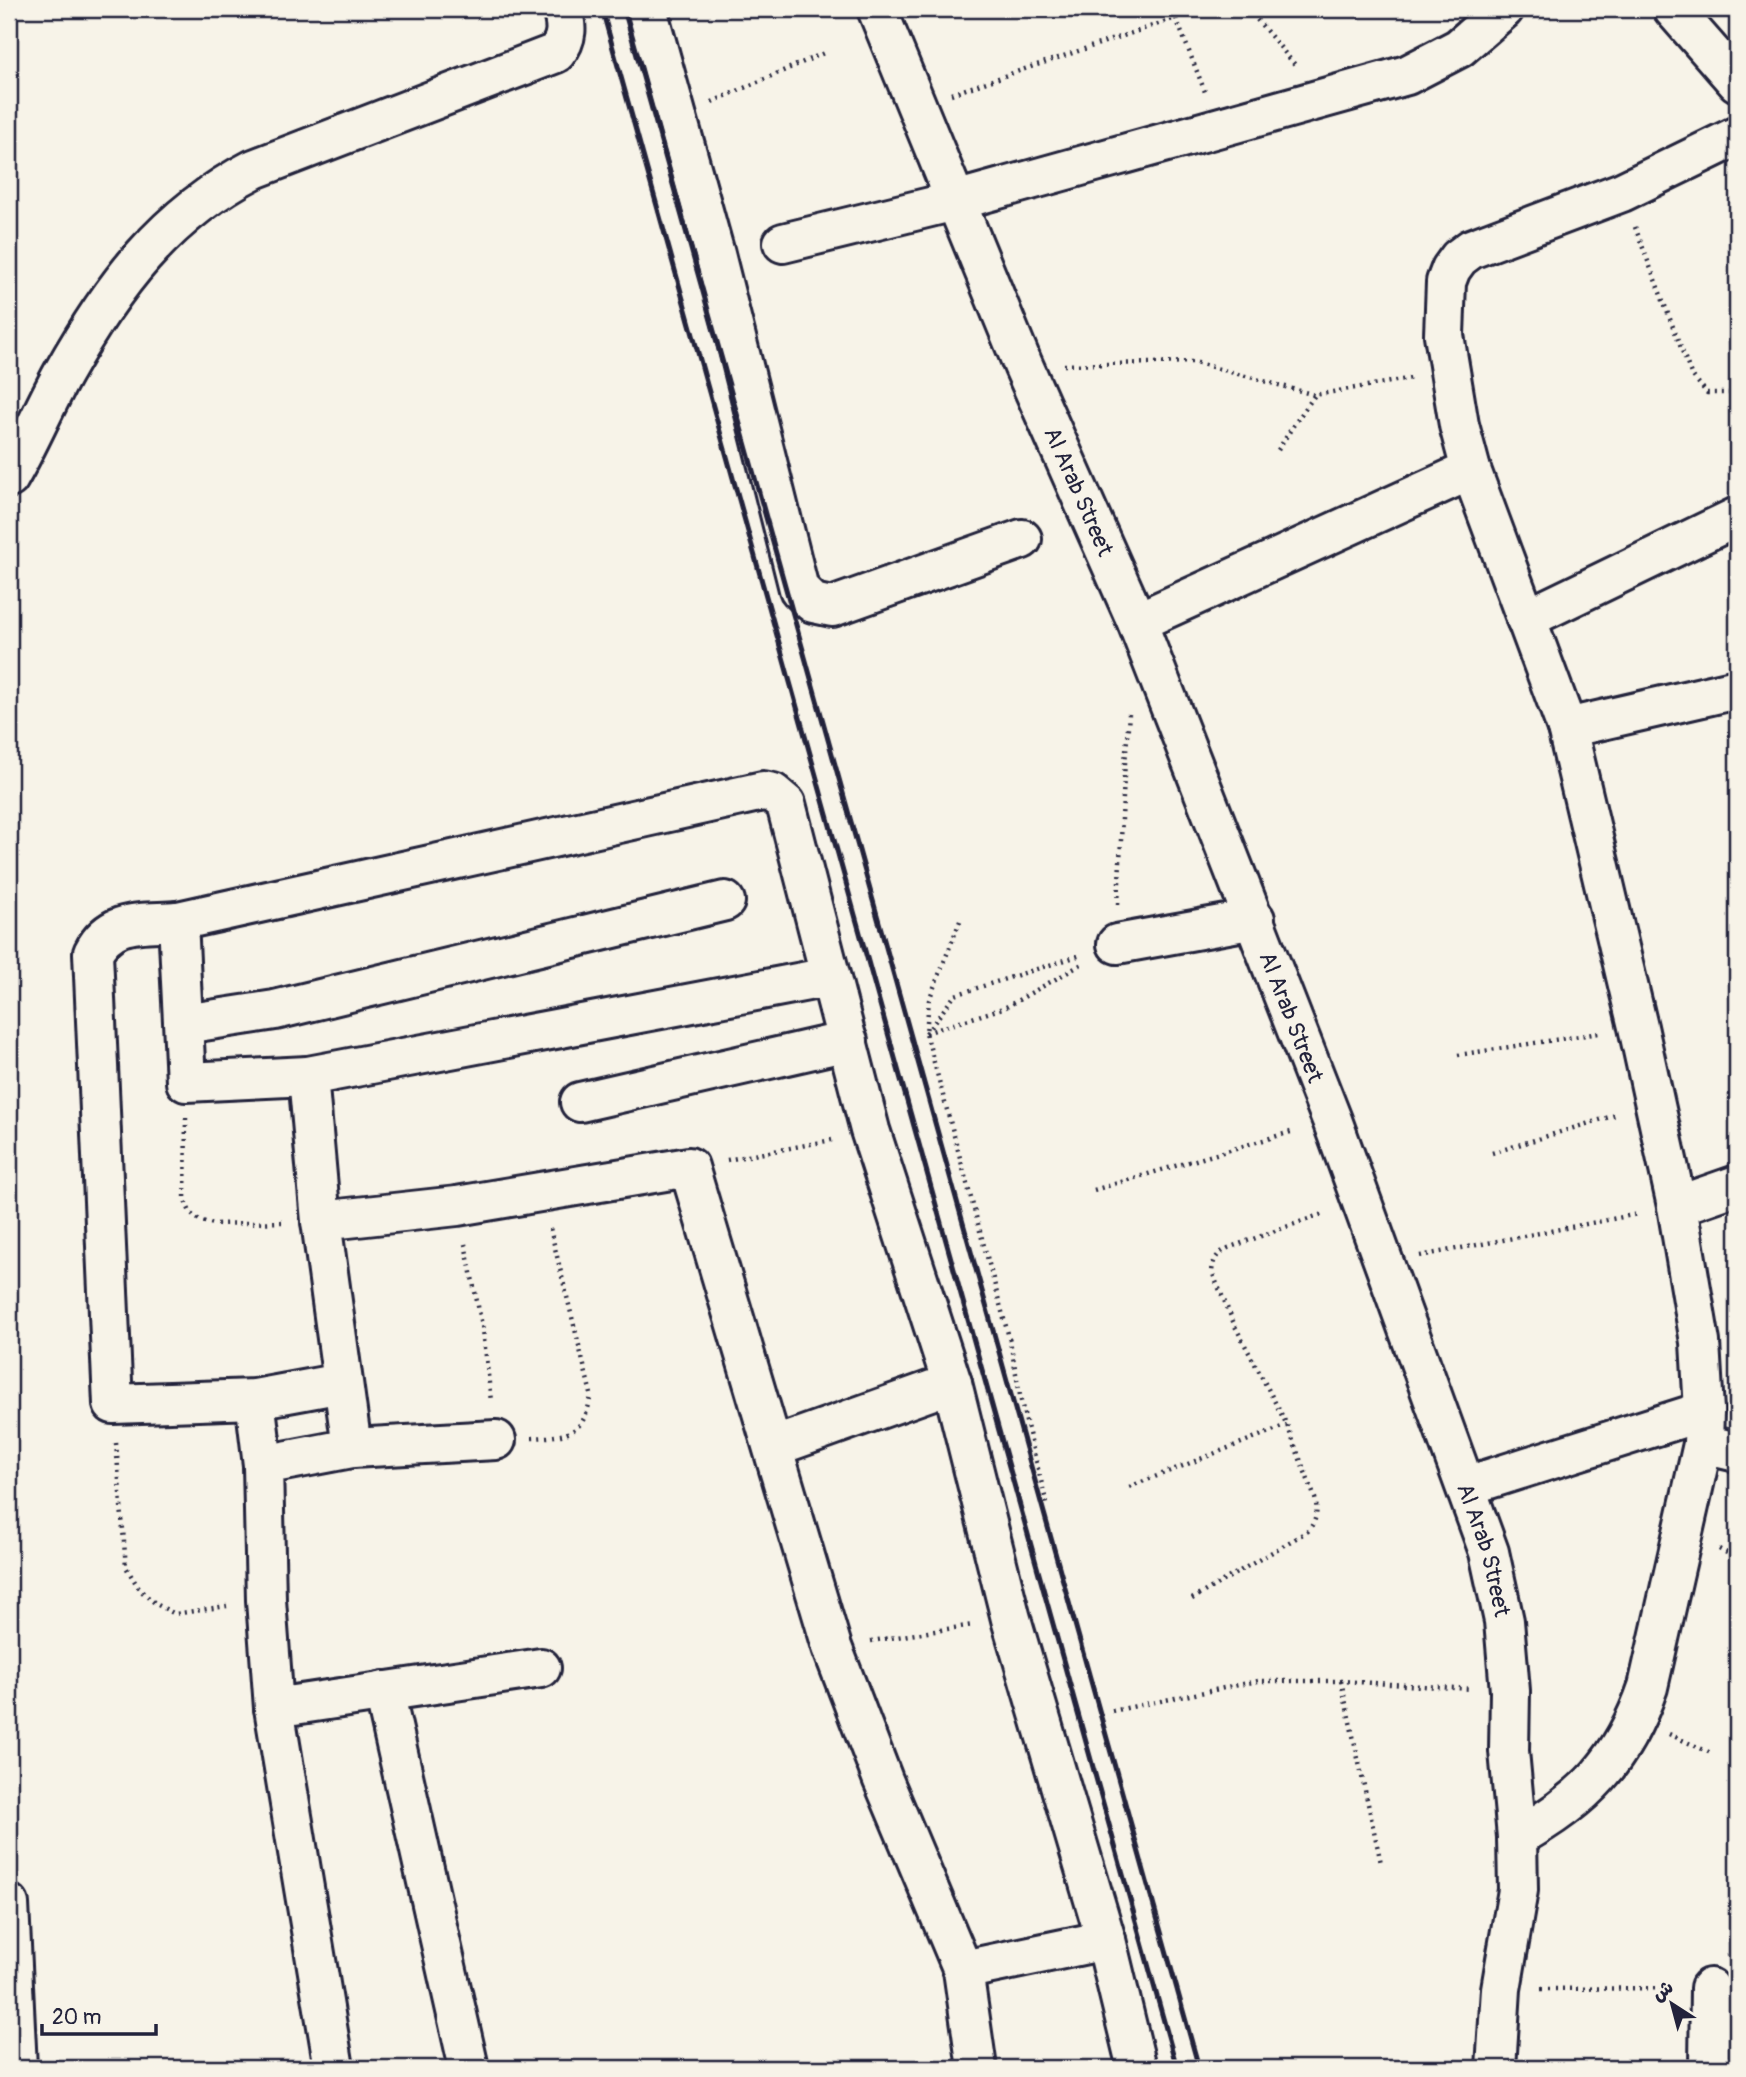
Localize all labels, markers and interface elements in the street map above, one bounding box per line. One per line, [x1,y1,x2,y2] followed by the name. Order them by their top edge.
[1038,422,1121,561] street label: Al Arab Street
[1253,947,1331,1087] street label: Al Arab Street
[1451,1479,1517,1620] street label: Al Arab Street
[1638,1968,1708,2038] north arrow
[1647,1975,1678,2007] text: ش
[42,1993,156,2037] scale bar
[52,2004,101,2031] text: 20 m

